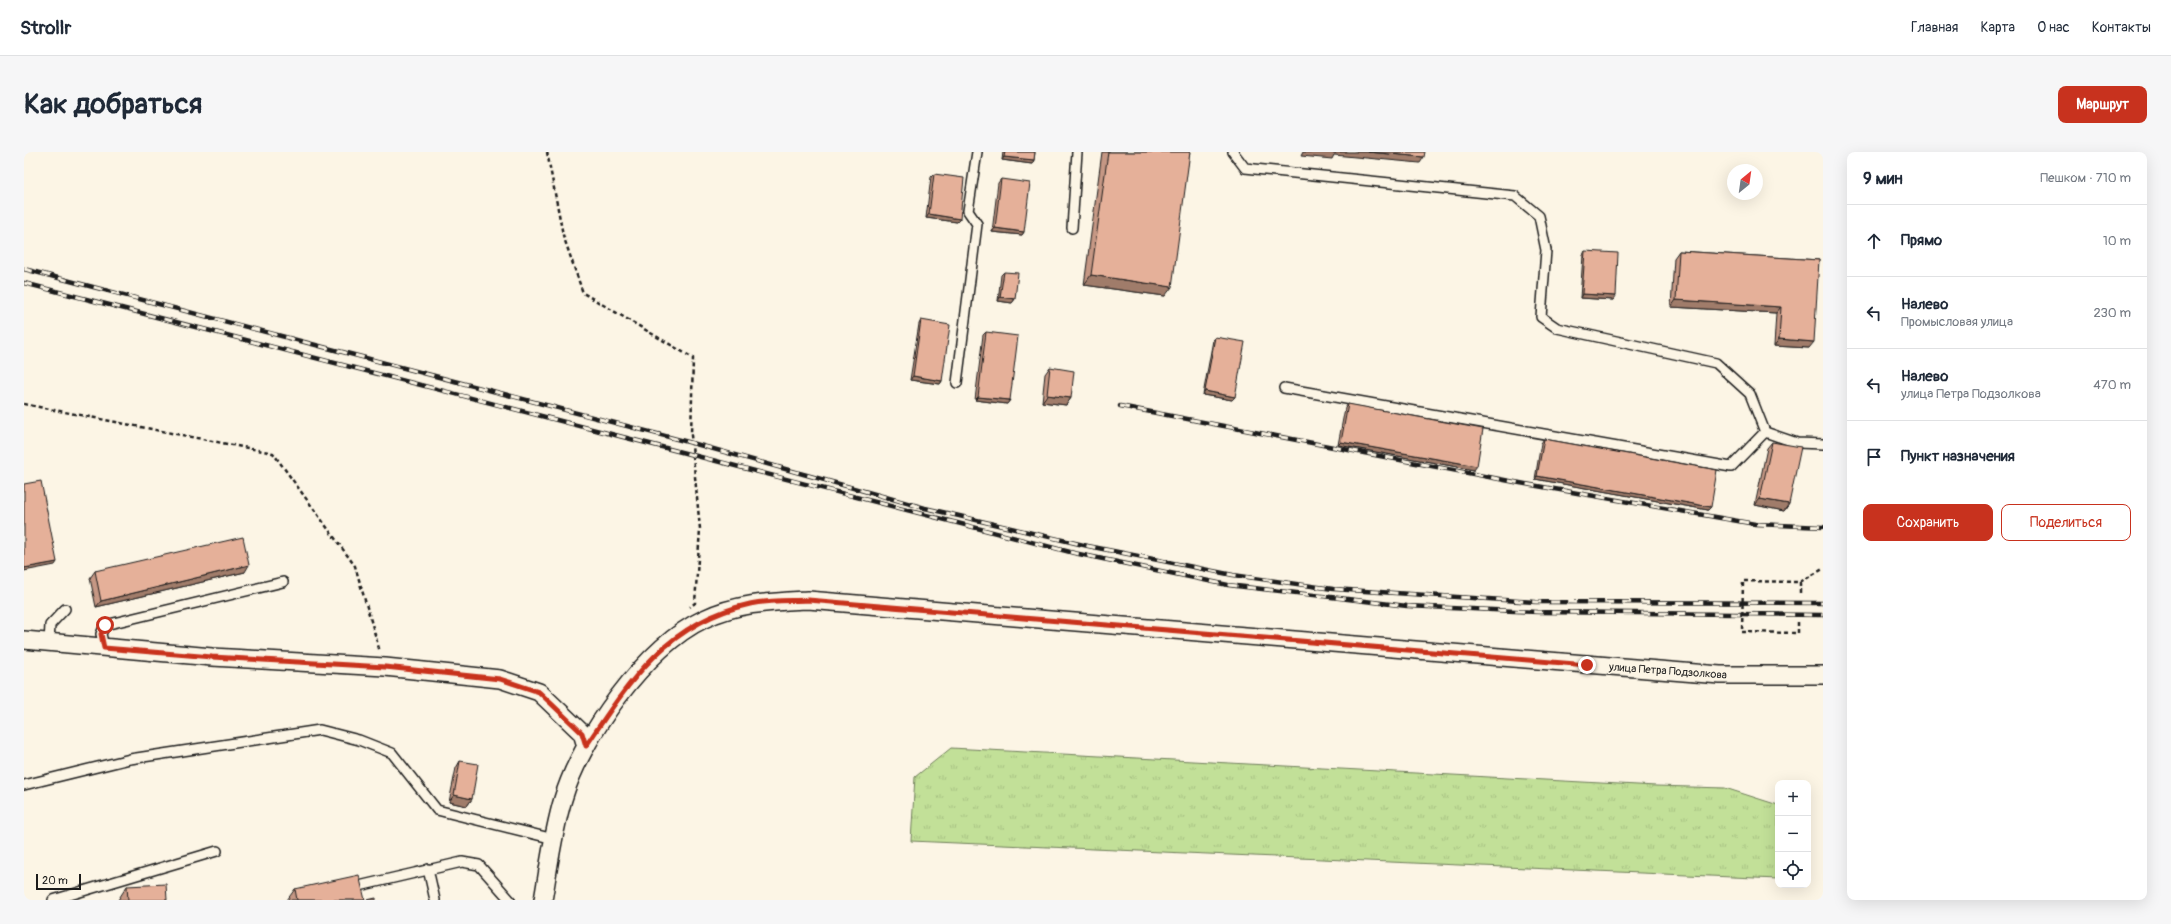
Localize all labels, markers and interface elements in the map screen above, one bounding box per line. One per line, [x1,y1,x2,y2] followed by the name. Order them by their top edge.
[20,16,71,40] text: Strollr
[1911,19,1958,36] text: Главная
[1980,19,2015,36] text: Карта
[2037,19,2070,36] text: О нас
[2092,19,2151,36] text: Контакты
[2058,86,2147,123] button: Маршрут
[24,87,202,122] text: Как добраться
[1727,164,1763,200] north arrow
[1863,168,1903,189] text: 9 мин
[2040,170,2131,186] text: Пешком · 710 m
[1863,230,1885,252] icon: ahead
[1901,231,1942,250] text: Прямо
[2103,233,2131,249] text: 10 m
[1901,295,1948,314] text: Налево
[1863,302,1885,324] icon: left
[2094,305,2131,321] text: 230 m
[1901,314,2013,330] text: Промысловая улица
[1901,367,1948,386] text: Налево
[1863,374,1885,396] icon: left
[2093,377,2131,393] text: 470 m
[1901,386,2041,402] text: улица Петра Подзолкова
[1863,446,1885,468] icon: arrive
[1901,447,2015,466] text: Пункт назначения
[1863,504,1993,541] button: Сохранить
[2001,504,2131,541] button: Поделиться
[96,616,114,634] route start
[1578,656,1596,674] route end
[1608,660,1727,682] street label: улица Петра Подзолкова
[1775,780,1811,888] map controls
[1775,780,1811,816] button: +
[1775,816,1811,852] button: −
[1775,852,1811,888] button: locate
[36,872,81,891] scale bar
[42,874,68,887] text: 20 m

